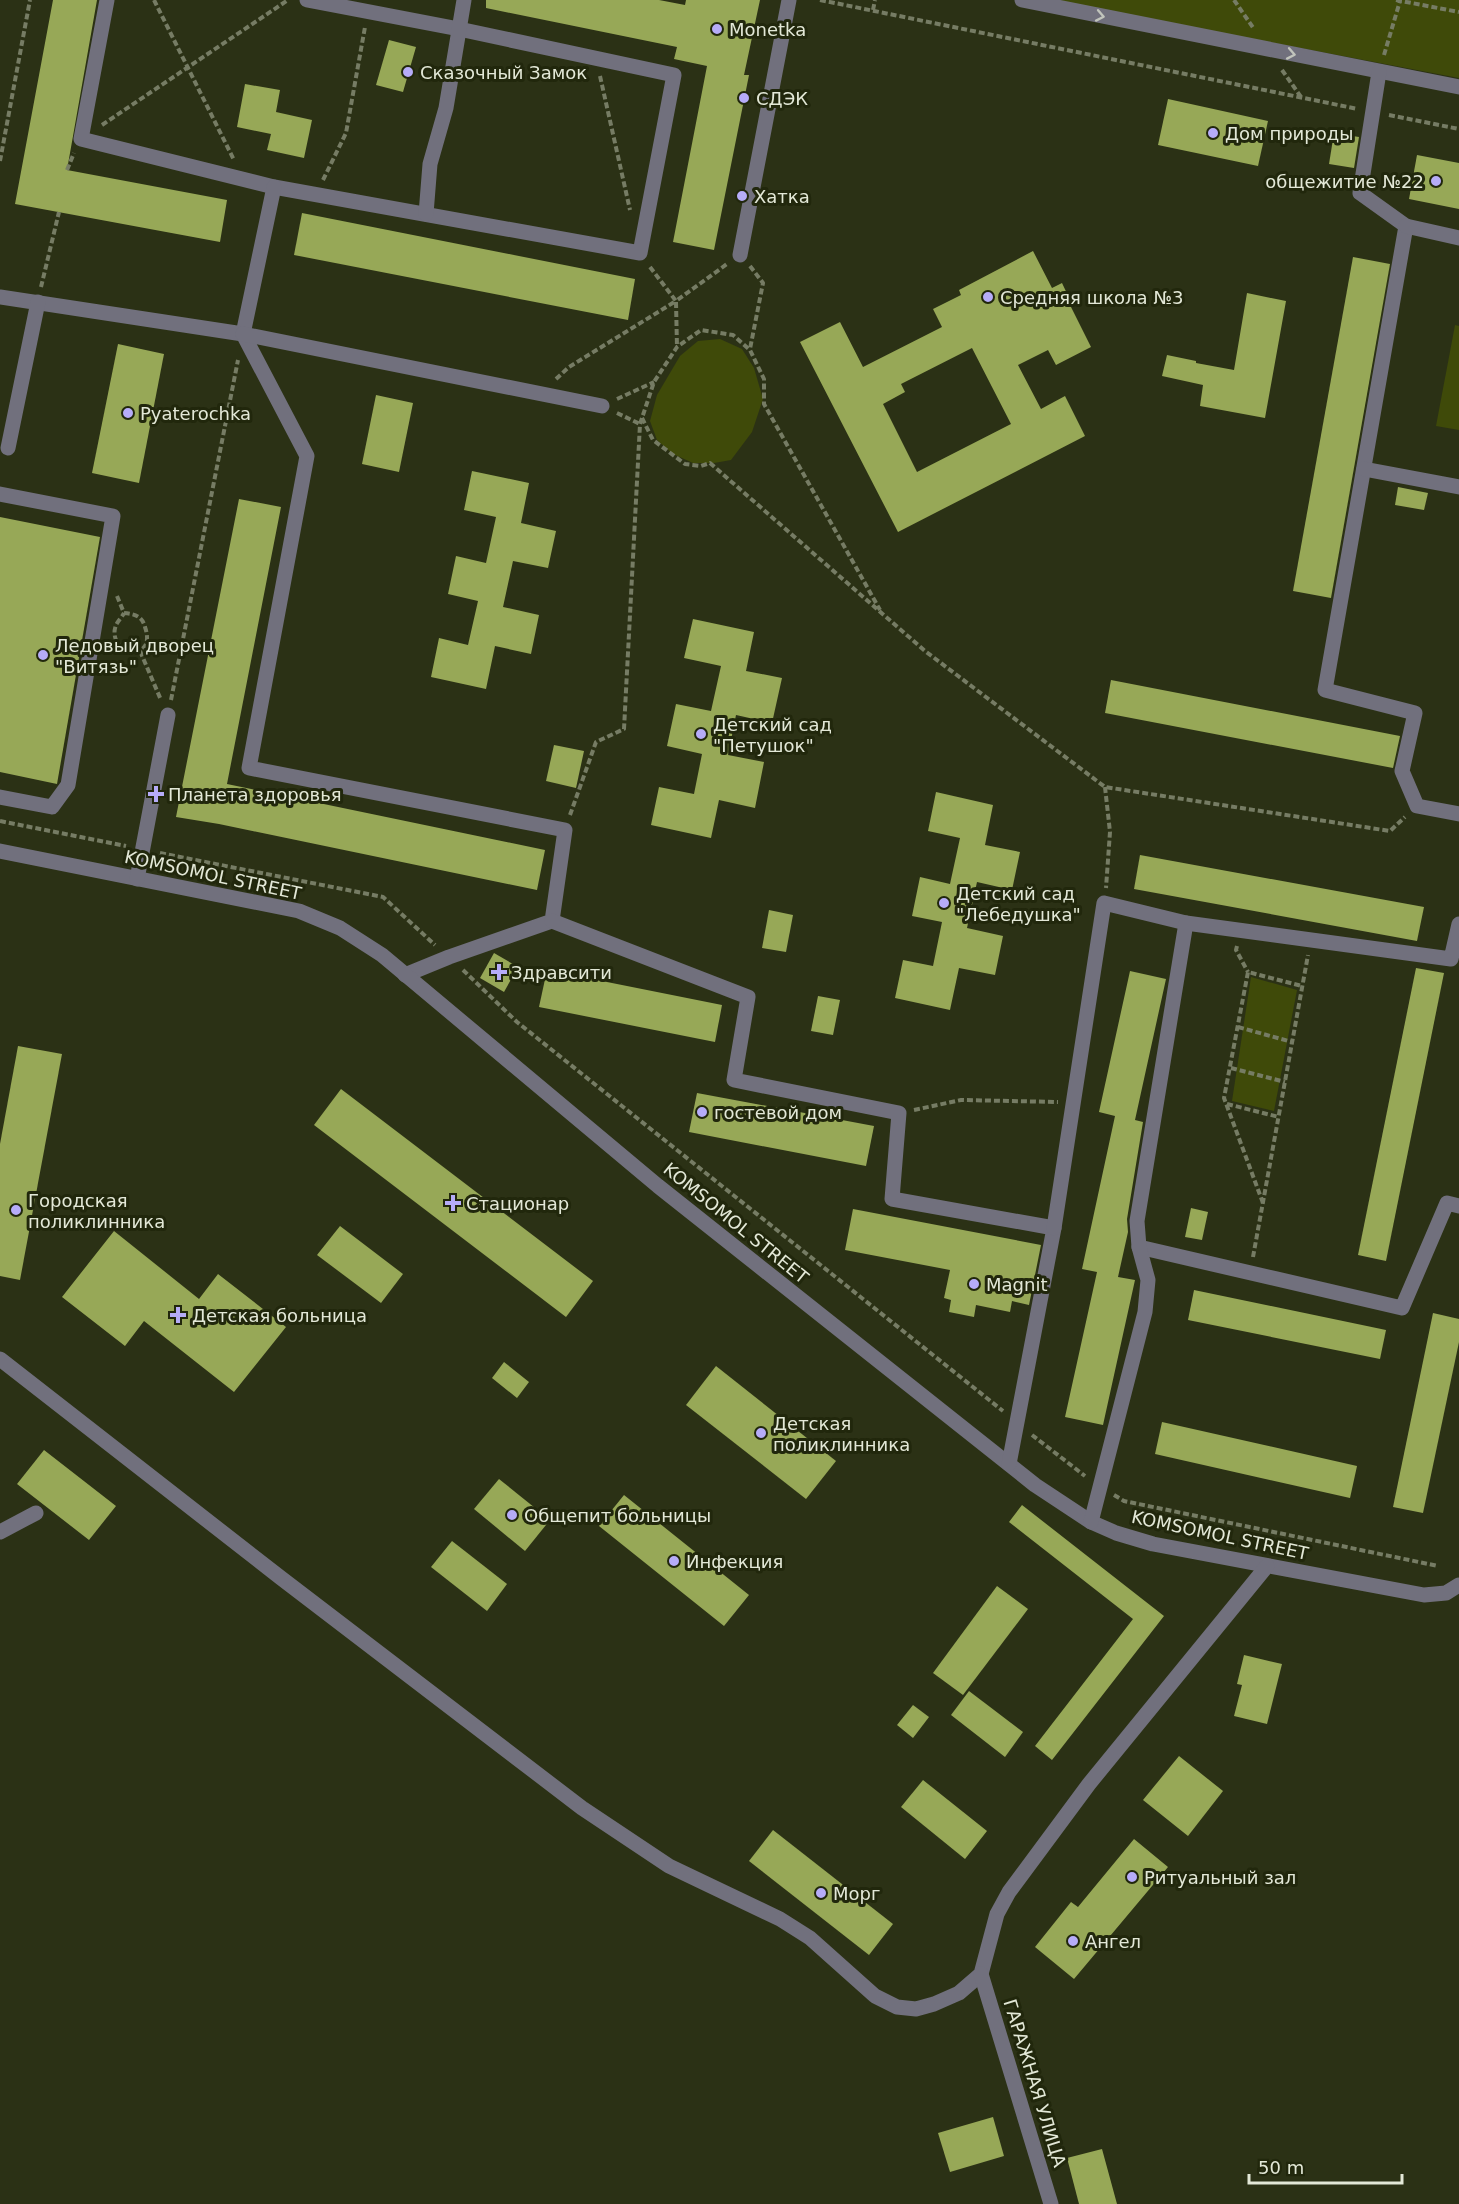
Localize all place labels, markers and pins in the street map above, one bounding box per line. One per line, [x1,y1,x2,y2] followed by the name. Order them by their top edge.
[729,19,806,40] place label: Monetka
[710,22,724,36] marker: Monetka
[420,62,587,83] place label: Сказочный Замок
[401,65,415,79] marker: Сказочный Замок
[756,88,808,109] place label: СДЭК
[737,91,751,105] marker: СДЭК
[1225,123,1353,144] place label: Дом природы
[1206,126,1220,140] marker: Дом природы
[1265,171,1424,192] place label: общежитие №22
[1429,174,1443,188] marker: общежитие №22
[754,186,810,207] place label: Хатка
[735,189,749,203] marker: Хатка
[1000,287,1183,308] place label: Средняя школа №3
[981,290,995,304] marker: Средняя школа №3
[140,403,251,424] place label: Pyaterochka
[121,406,135,420] marker: Pyaterochka
[55,635,214,677] place label: Ледовый дворец "Витязь"
[36,648,50,662] marker: Ледовый дворец "Витязь"
[713,714,832,756] place label: Детский сад "Петушок"
[694,727,708,741] marker: Детский сад "Петушок"
[168,784,342,805] place label: Планета здоровья
[149,787,163,801] marker: Планета здоровья
[956,883,1081,925] place label: Детский сад "Лебедушка"
[937,896,951,910] marker: Детский сад "Лебедушка"
[511,962,612,983] place label: Здравсити
[492,965,506,979] marker: Здравсити
[714,1102,842,1123] place label: гостевой дом
[695,1105,709,1119] marker: гостевой дом
[28,1190,165,1232] place label: Городская поликлинника
[466,1193,569,1214] place label: Стационар
[444,1194,462,1212] marker: Стационар
[9,1203,23,1217] marker: Городская поликлинника
[986,1274,1047,1295] place label: Magnit
[967,1277,981,1291] marker: Magnit
[192,1305,367,1326] place label: Детская больница
[169,1306,187,1324] marker: Детская больница
[773,1413,910,1455] place label: Детская поликлинника
[754,1426,768,1440] marker: Детская поликлинника
[524,1505,711,1526] place label: Общепит больницы
[505,1508,519,1522] marker: Общепит больницы
[686,1551,783,1572] place label: Инфекция
[667,1554,681,1568] marker: Инфекция
[1144,1867,1296,1888] place label: Ритуальный зал
[1125,1870,1139,1884] marker: Ритуальный зал
[833,1883,880,1904] place label: Морг
[814,1886,828,1900] marker: Морг
[1085,1931,1141,1952] place label: Ангел
[1066,1934,1080,1948] marker: Ангел

